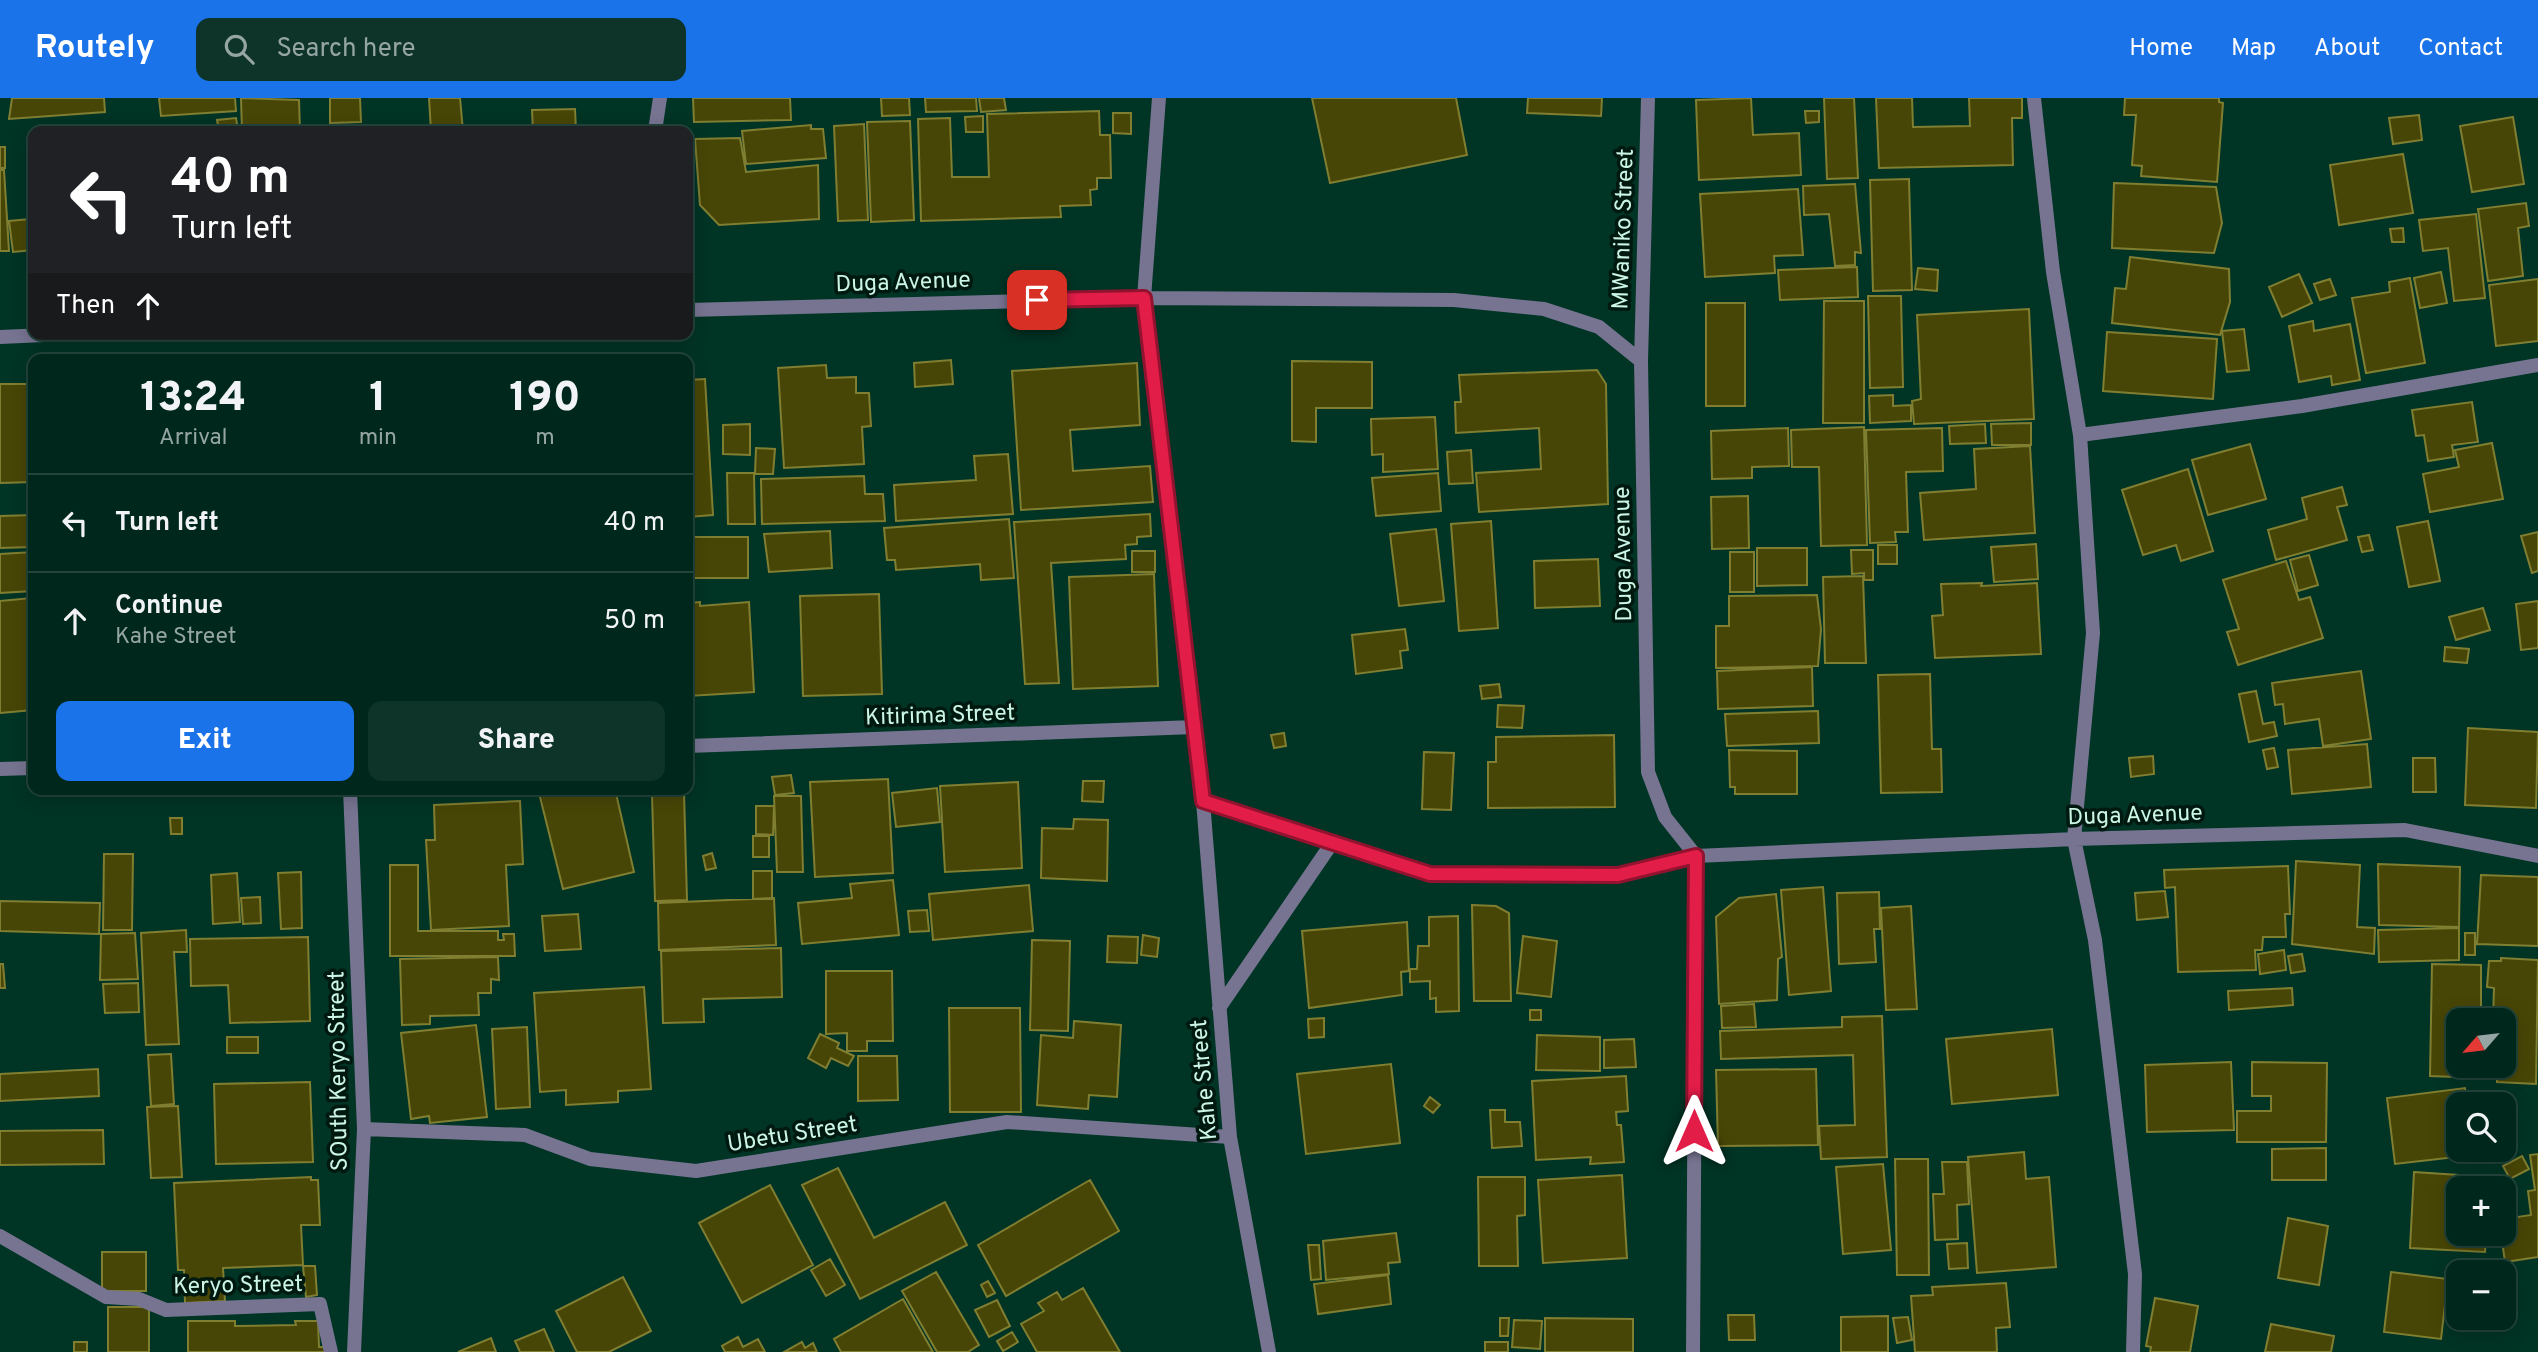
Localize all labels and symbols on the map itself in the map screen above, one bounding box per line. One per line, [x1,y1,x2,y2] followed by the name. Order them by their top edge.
[1607,148,1642,310] street label: MWaniko Street
[835,267,971,300] street label: Duga Avenue
[1007,270,1067,330] pin
[1609,486,1640,622] street label: Duga Avenue
[865,699,1016,734] street label: Kitirima Street
[2067,800,2203,833] street label: Duga Avenue
[323,971,356,1171] street label: SOuth Keryo Street
[2446,1008,2516,1078] north arrow
[1186,1018,1225,1141] street label: Kahe Street
[1657,1094,1731,1168] position arrow
[725,1111,859,1160] street label: Ubetu Street
[173,1271,303,1302] street label: Keryo Street

